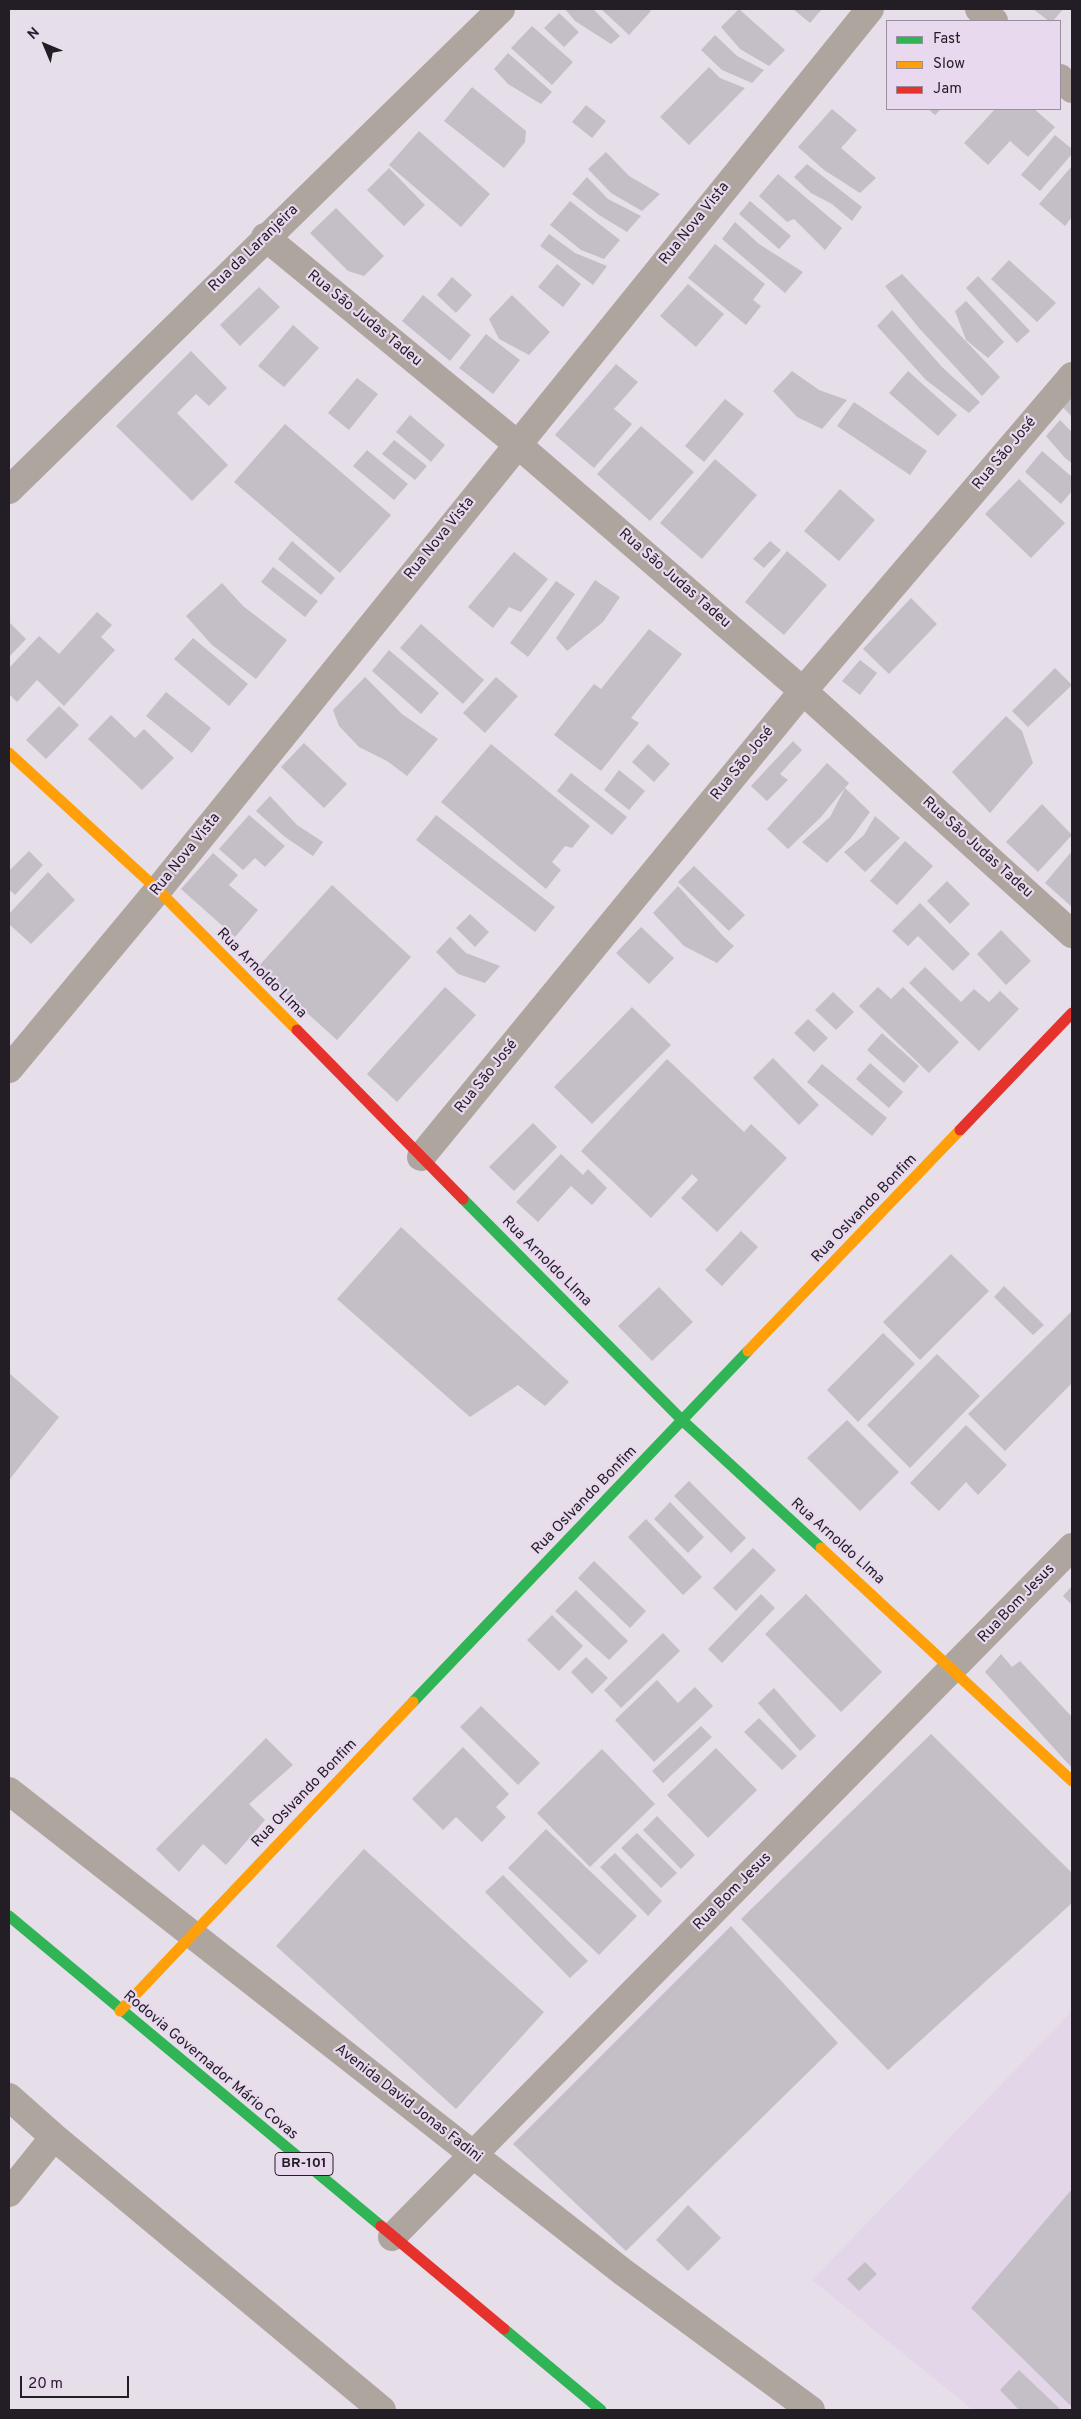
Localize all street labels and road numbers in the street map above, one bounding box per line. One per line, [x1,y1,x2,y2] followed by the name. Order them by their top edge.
[656,179,734,269] street label: Rua Nova Vista
[205,202,303,296] street label: Rua da Laranjeira
[303,267,425,371] street label: Rua São Judas Tadeu
[969,414,1041,494] street label: Rua São José
[401,494,479,584] street label: Rua Nova Vista
[614,525,734,633] street label: Rua São Judas Tadeu
[708,723,778,805] street label: Rua São José
[918,794,1036,902] street label: Rua São Judas Tadeu
[147,810,225,900] street label: Rua Nova Vista
[212,925,310,1023] street label: Rua Arnoldo LIma
[452,1036,522,1118] street label: Rua São José
[809,1151,921,1267] street label: Rua Oslvando Bonfim
[497,1213,595,1311] street label: Rua Arnoldo LIma
[529,1443,641,1559] street label: Rua Oslvando Bonfim
[786,1495,888,1589] street label: Rua Arnoldo LIma
[975,1561,1059,1647] street label: Rua Bom Jesus
[249,1736,361,1852] street label: Rua Oslvando Bonfim
[690,1849,776,1935] street label: Rua Bom Jesus
[119,1988,301,2144] street label: Rodovia Governador Mário Covas
[331,2041,485,2167] street label: Avenida David Jonas Fadini
[275,2152,333,2176] road number: BR-101

